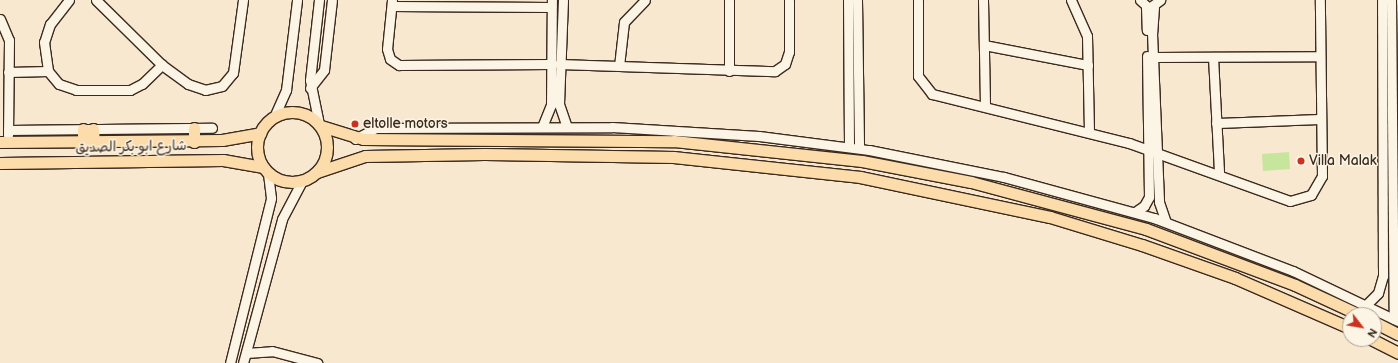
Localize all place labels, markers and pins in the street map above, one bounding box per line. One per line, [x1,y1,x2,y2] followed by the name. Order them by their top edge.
[363,116,448,132] place label: eltolle motors
[350,119,360,129] marker: eltolle motors
[1309,153,1377,169] place label: Villa Malak
[1296,156,1306,166] marker: Villa Malak

